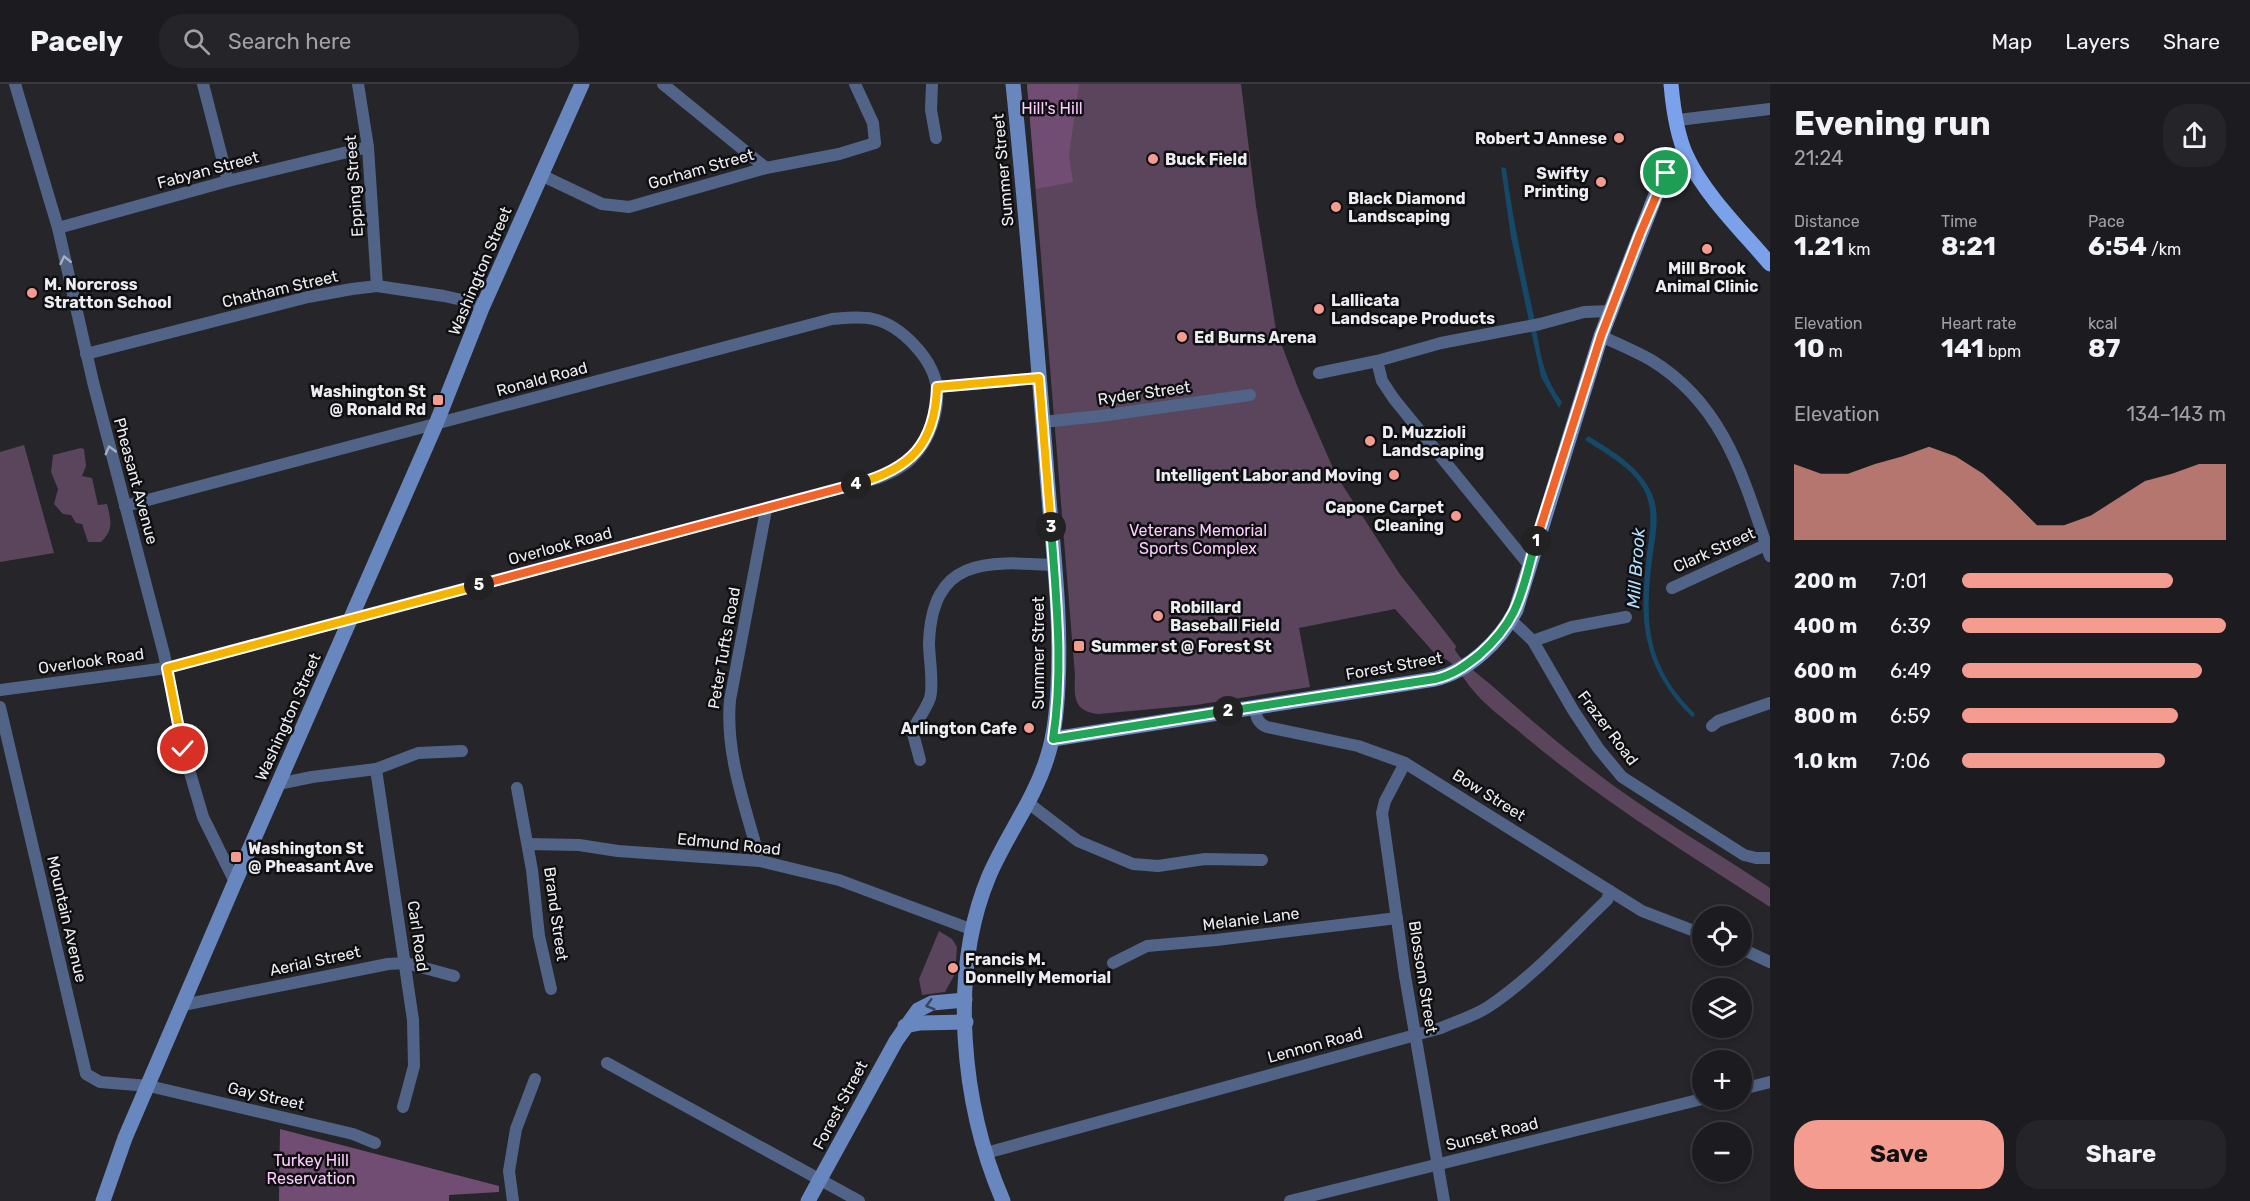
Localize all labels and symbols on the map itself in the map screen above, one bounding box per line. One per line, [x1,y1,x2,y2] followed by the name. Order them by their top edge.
[1021,99,1083,118] park label: Hill's Hill
[989,113,1017,227] street label: Summer Street
[1475,129,1607,148] place label: Robert J Annese
[1612,131,1626,145] marker: Robert J Annese
[341,134,367,238] street label: Epping Street
[646,145,756,193] street label: Gorham Street
[155,147,261,193] street label: Fabyan Street
[1640,147,1691,198] pin
[1165,150,1247,169] place label: Buck Field
[1146,152,1160,166] marker: Buck Field
[1524,164,1589,201] place label: Swifty Printing
[1594,175,1608,189] marker: Swifty Printing
[1348,189,1466,226] place label: Black Diamond Landscaping
[1329,200,1343,214] marker: Black Diamond Landscaping
[444,204,516,338] street label: Washington Street
[1700,242,1714,256] marker: Mill Brook Animal Clinic
[59,255,72,265] one-way arrow
[1655,259,1759,296] place label: Mill Brook Animal Clinic
[220,266,340,312] street label: Chatham Street
[44,275,172,312] place label: M. Norcross Stratton School
[25,286,39,300] marker: M. Norcross Stratton School
[1331,291,1495,328] place label: Lallicata Landscape Products
[1312,302,1326,316] marker: Lallicata Landscape Products
[1194,328,1317,347] place label: Ed Burns Arena
[1175,330,1189,344] marker: Ed Burns Arena
[494,358,590,400] street label: Ronald Road
[1096,377,1192,409] street label: Ryder Street
[310,382,427,419] place label: Washington St @ Ronald Rd
[431,393,445,407] marker: Washington St @ Ronald Rd
[110,416,162,546] street label: Pheasant Avenue
[1382,423,1484,460] place label: D. Muzzioli Landscaping
[1363,434,1377,448] marker: D. Muzzioli Landscaping
[105,445,118,455] one-way arrow
[1155,466,1382,485] place label: Intelligent Labor and Moving
[1387,468,1401,482] marker: Intelligent Labor and Moving
[841,469,871,499] pin: 4
[1325,498,1445,535] place label: Capone Carpet Cleaning
[1449,509,1463,523] marker: Capone Carpet Cleaning
[1036,512,1066,542] pin: 3
[1129,521,1267,558] park label: Veterans Memorial Sports Complex
[506,523,614,569] street label: Overlook Road
[1670,523,1758,577] street label: Clark Street
[1521,526,1551,556] pin: 1
[1622,526,1650,609] water label: Mill Brook
[464,570,494,600] pin: 5
[704,586,744,710] street label: Peter Tufts Road
[1029,597,1048,709] street label: Summer Street
[1170,598,1280,635] place label: Robillard Baseball Field
[1151,609,1165,623] marker: Robillard Baseball Field
[1091,637,1272,656] place label: Summer st @ Forest St
[1072,639,1086,653] marker: Summer st @ Forest St
[37,644,145,678] street label: Overlook Road
[1344,648,1444,684] street label: Forest Street
[251,650,325,784] street label: Washington Street
[1574,687,1642,769] street label: Frazer Road
[1213,696,1243,726] pin: 2
[901,719,1017,738] place label: Arlington Cafe
[1022,721,1036,735] marker: Arlington Cafe
[157,723,208,774] pin
[1449,765,1529,825] street label: Bow Street
[676,829,782,859] street label: Edmund Road
[248,839,374,876] place label: Washington St @ Pheasant Ave
[229,850,243,864] marker: Washington St @ Pheasant Ave
[43,854,91,984] street label: Mountain Avenue
[540,866,572,962] street label: Brand Street
[404,899,432,973] street label: Carl Road
[1202,904,1300,934] street label: Melanie Lane
[1405,919,1441,1035] street label: Blossom Street
[268,942,362,980] street label: Aerial Street
[965,950,1111,987] place label: Francis M. Donnelly Memorial
[946,961,960,975] marker: Francis M. Donnelly Memorial
[925,998,936,1010] one-way arrow
[1265,1023,1365,1067] street label: Lennon Road
[809,1057,871,1153] street label: Forest Street
[226,1078,306,1114] street label: Gay Street
[1444,1113,1540,1155] street label: Sunset Road
[267,1151,355,1188] park label: Turkey Hill Reservation

